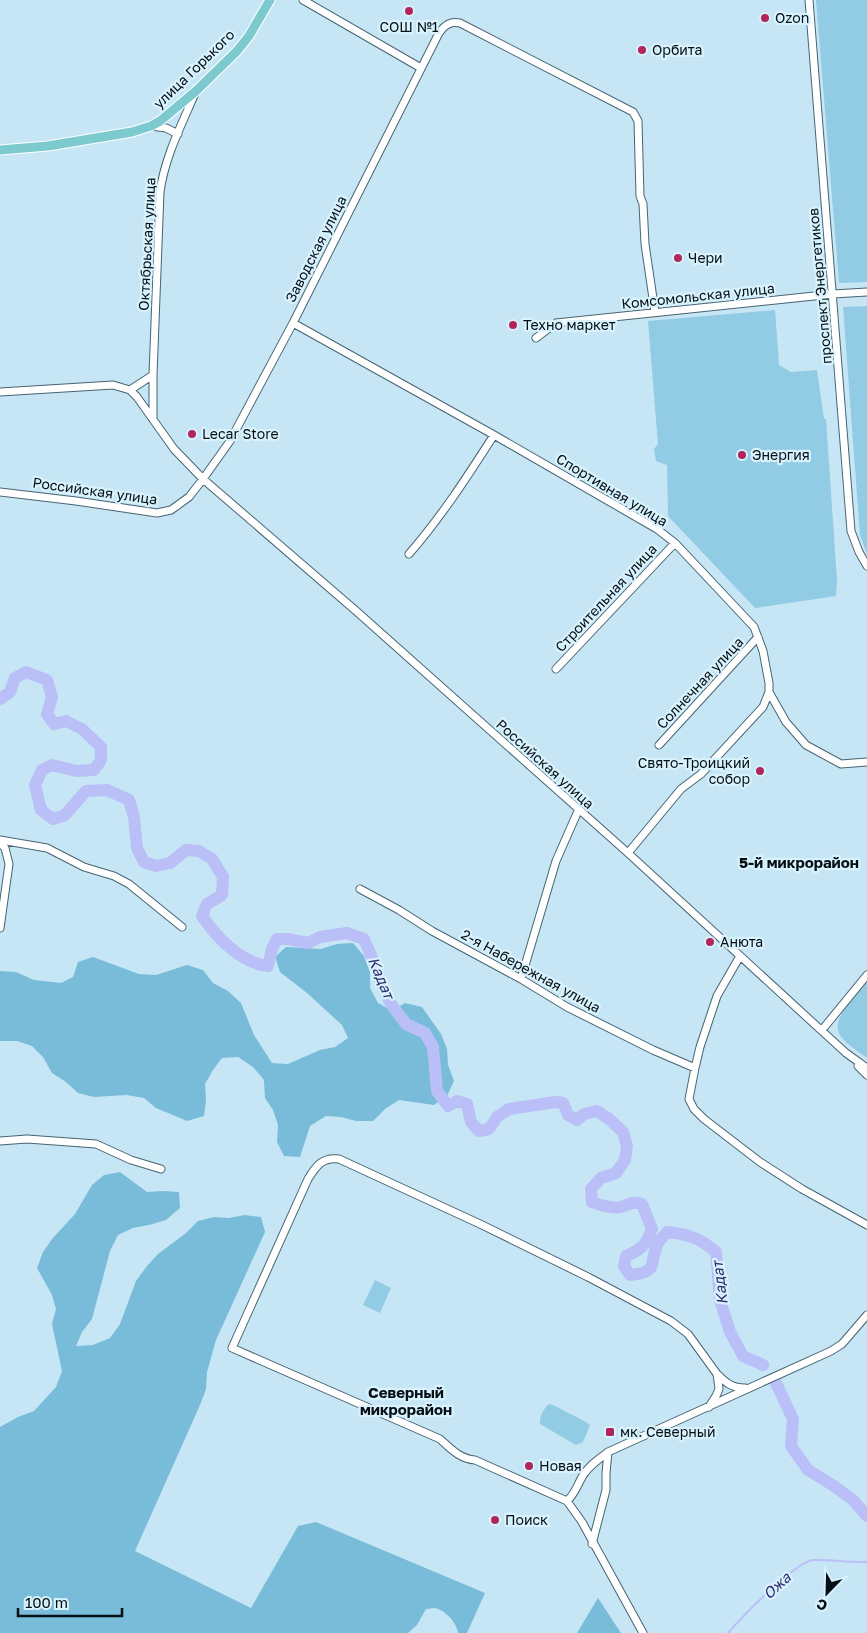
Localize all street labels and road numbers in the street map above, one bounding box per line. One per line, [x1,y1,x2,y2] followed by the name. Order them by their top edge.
[150,26,238,112] street label: улица Горького
[135,177,158,311] street label: Октябрьская улица
[281,193,350,305] street label: Заводская улица
[804,207,835,365] street label: проспект Энергетиков
[620,279,775,312] street label: Комсомольская улица
[553,450,671,530] street label: Спортивная улица
[32,473,159,508] street label: Российская улица
[551,540,660,655] street label: Строительная улица
[653,633,747,732] street label: Солнечная улица
[493,715,598,812] street label: Российская улица
[459,925,604,1016] street label: 2-я Набережная улица

